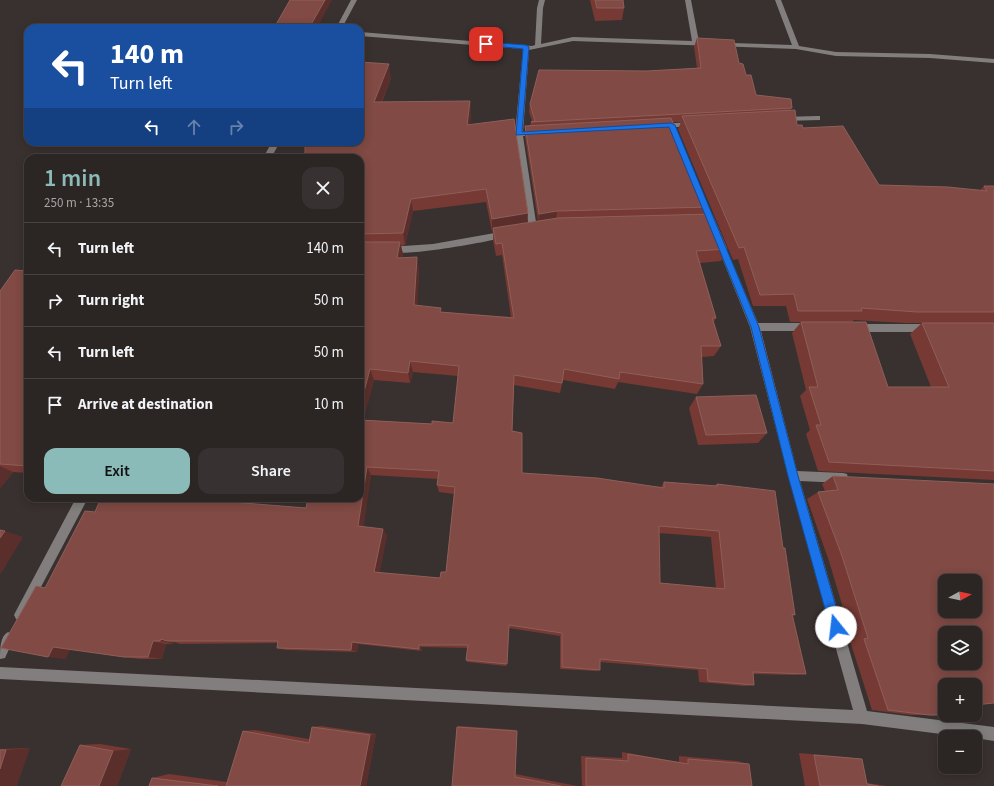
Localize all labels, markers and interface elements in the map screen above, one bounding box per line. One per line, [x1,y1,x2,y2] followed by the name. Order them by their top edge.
[469,27,503,61] pin
[475,33,497,55] icon: arrive
[110,34,184,74] text: 140 m
[44,40,96,92] icon: left
[110,71,172,96] text: Turn left
[141,116,163,138] icon: left
[183,116,205,138] icon: ahead
[225,116,247,138] icon: right
[44,161,101,196] text: 1 min
[302,167,344,209] button: close
[44,194,114,212] text: 250 m · 13:35
[44,238,66,260] icon: left
[78,238,134,259] text: Turn left
[306,238,344,259] text: 140 m
[44,290,66,312] icon: right
[78,290,144,311] text: Turn right
[314,290,344,311] text: 50 m
[44,342,66,364] icon: left
[78,342,134,363] text: Turn left
[314,342,344,363] text: 50 m
[44,394,66,416] icon: arrive
[78,394,213,415] text: Arrive at destination
[314,394,344,415] text: 10 m
[44,448,190,494] button: Exit
[198,448,344,494] button: Share
[938,574,982,618] north arrow
[938,574,982,774] map controls
[815,606,857,648] position arrow
[938,626,982,670] button: layers
[938,678,982,722] button: +
[938,730,982,774] button: −

